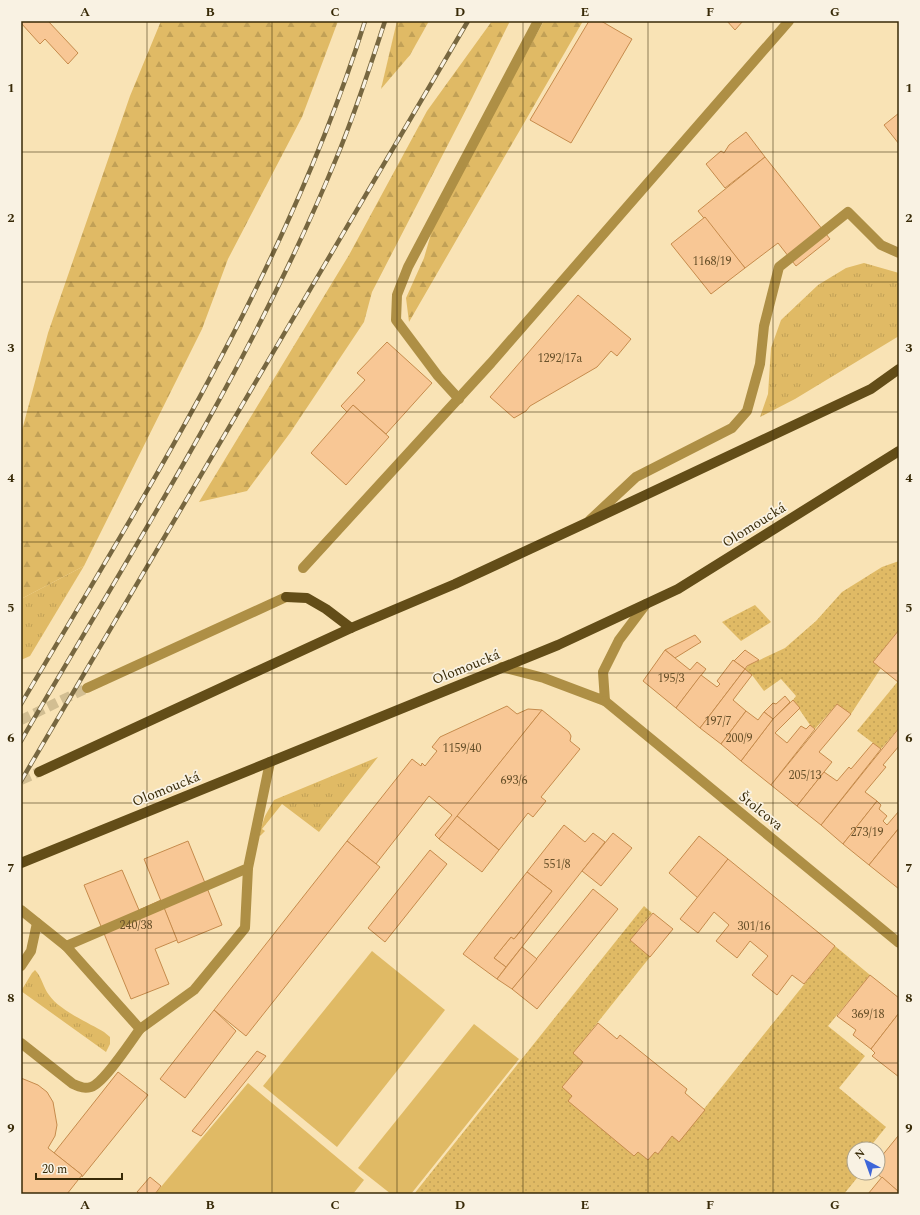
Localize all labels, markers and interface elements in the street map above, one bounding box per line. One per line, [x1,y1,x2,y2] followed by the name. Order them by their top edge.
[80,2,90,22] text: A
[205,2,215,22] text: B
[330,2,340,22] text: C
[455,2,465,22] text: D
[581,2,590,22] text: E
[706,2,714,22] text: F
[830,2,840,22] text: G
[7,78,15,98] text: 1
[905,78,913,98] text: 1
[7,208,15,228] text: 2
[905,208,913,228] text: 2
[692,252,732,271] house number: 1168/19
[7,338,15,358] text: 3
[905,338,913,358] text: 3
[538,349,583,368] house number: 1292/17a
[7,468,15,488] text: 4
[905,468,913,488] text: 4
[718,497,790,553] street label: Olomoucká
[7,598,15,618] text: 5
[905,598,913,618] text: 5
[429,644,503,690] street label: Olomoucká
[657,669,685,688] house number: 195/3
[704,712,732,731] house number: 197/7
[7,728,15,748] text: 6
[905,728,913,748] text: 6
[725,729,753,748] house number: 200/9
[442,739,482,758] house number: 1159/40
[129,766,203,812] street label: Olomoucká
[788,766,822,785] house number: 205/13
[500,771,528,790] house number: 693/6
[734,786,788,836] street label: Štolcova
[850,823,884,842] house number: 273/19
[543,855,571,874] house number: 551/8
[7,858,15,878] text: 7
[905,858,913,878] text: 7
[119,916,153,935] house number: 240/38
[737,917,771,936] house number: 301/16
[7,988,15,1008] text: 8
[905,988,913,1008] text: 8
[851,1005,885,1024] house number: 369/18
[7,1118,15,1138] text: 9
[905,1118,913,1138] text: 9
[846,1141,886,1181] north arrow
[851,1144,869,1163] text: N
[36,1155,122,1181] scale bar
[42,1160,67,1179] text: 20 m
[80,1195,90,1215] text: A
[205,1195,215,1215] text: B
[330,1195,340,1215] text: C
[455,1195,465,1215] text: D
[581,1195,590,1215] text: E
[706,1195,714,1215] text: F
[830,1195,840,1215] text: G

